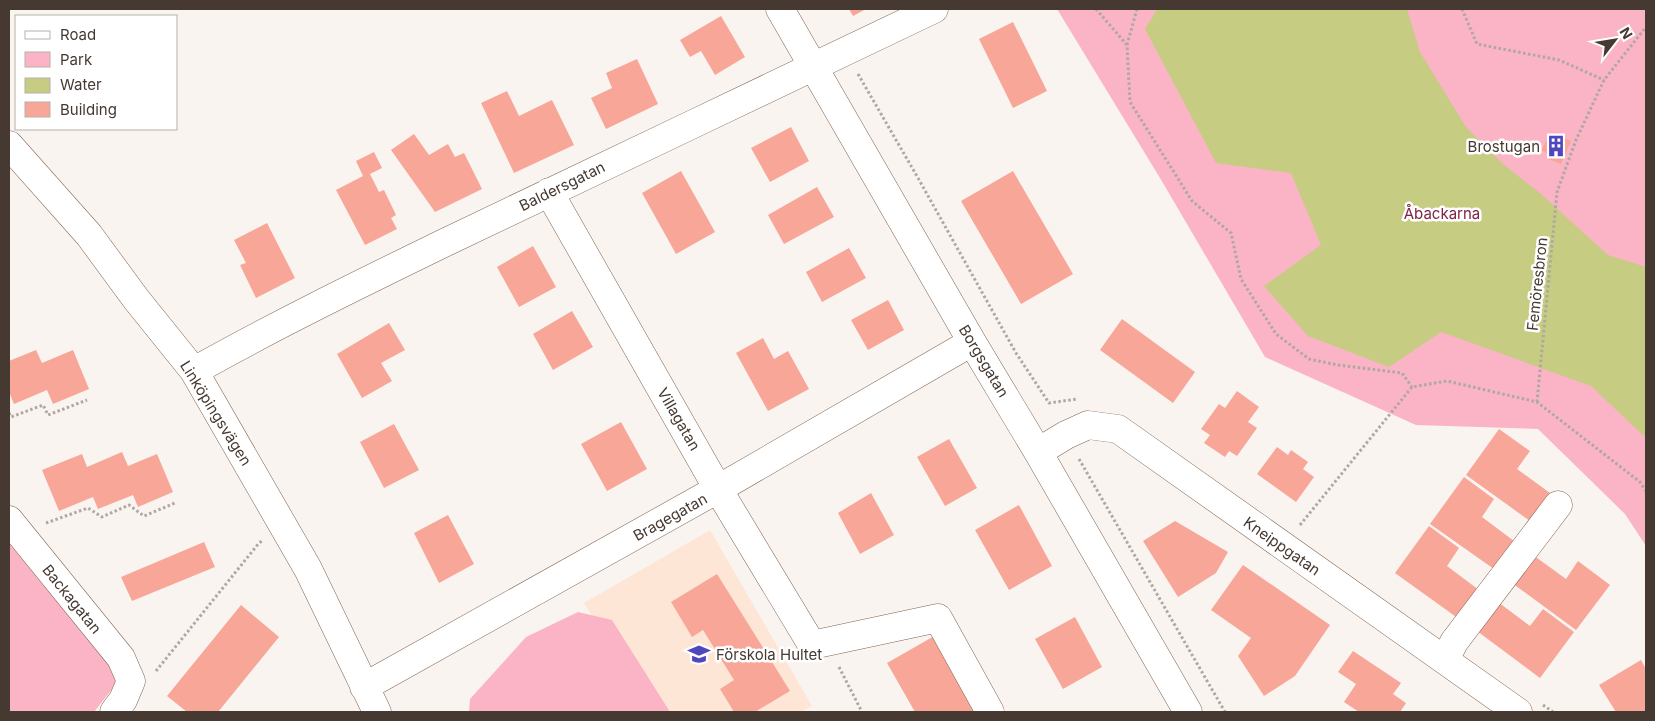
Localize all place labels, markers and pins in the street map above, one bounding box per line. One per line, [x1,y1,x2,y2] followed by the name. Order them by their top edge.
[1543,133,1569,159] building icon: Brostugan
[1468,137,1540,156] place label: Brostugan
[686,641,712,667] school or university icon: Förskola Hultet
[716,645,822,664] place label: Förskola Hultet

